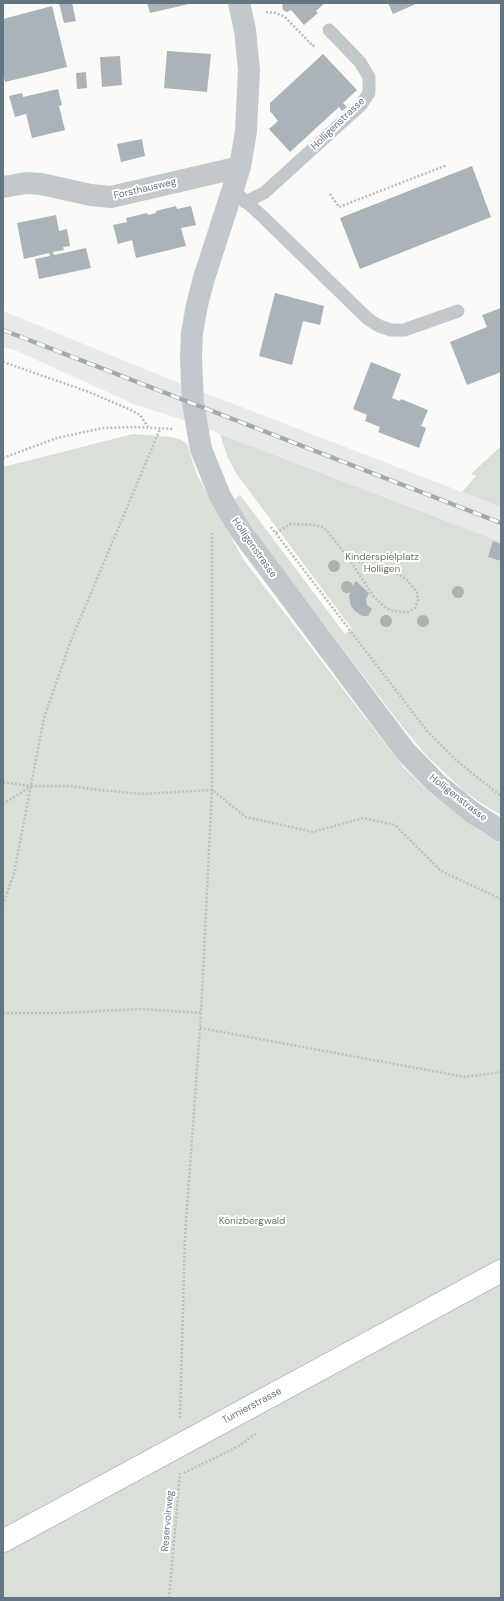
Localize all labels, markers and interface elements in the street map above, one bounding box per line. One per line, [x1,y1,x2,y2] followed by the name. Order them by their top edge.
[309,95,367,153] street label: Holligenstrasse
[113,176,177,202] street label: Forsthausweg
[229,516,279,580] street label: Holligenstrasse
[345,551,419,574] park label: Kinderspielplatz Holligen
[427,772,489,824] street label: Holligenstrasse
[219,1215,285,1227] park label: Könizbergwald
[220,1385,284,1427] street label: Turnierstrasse
[159,1490,177,1552] street label: Reservoirweg

